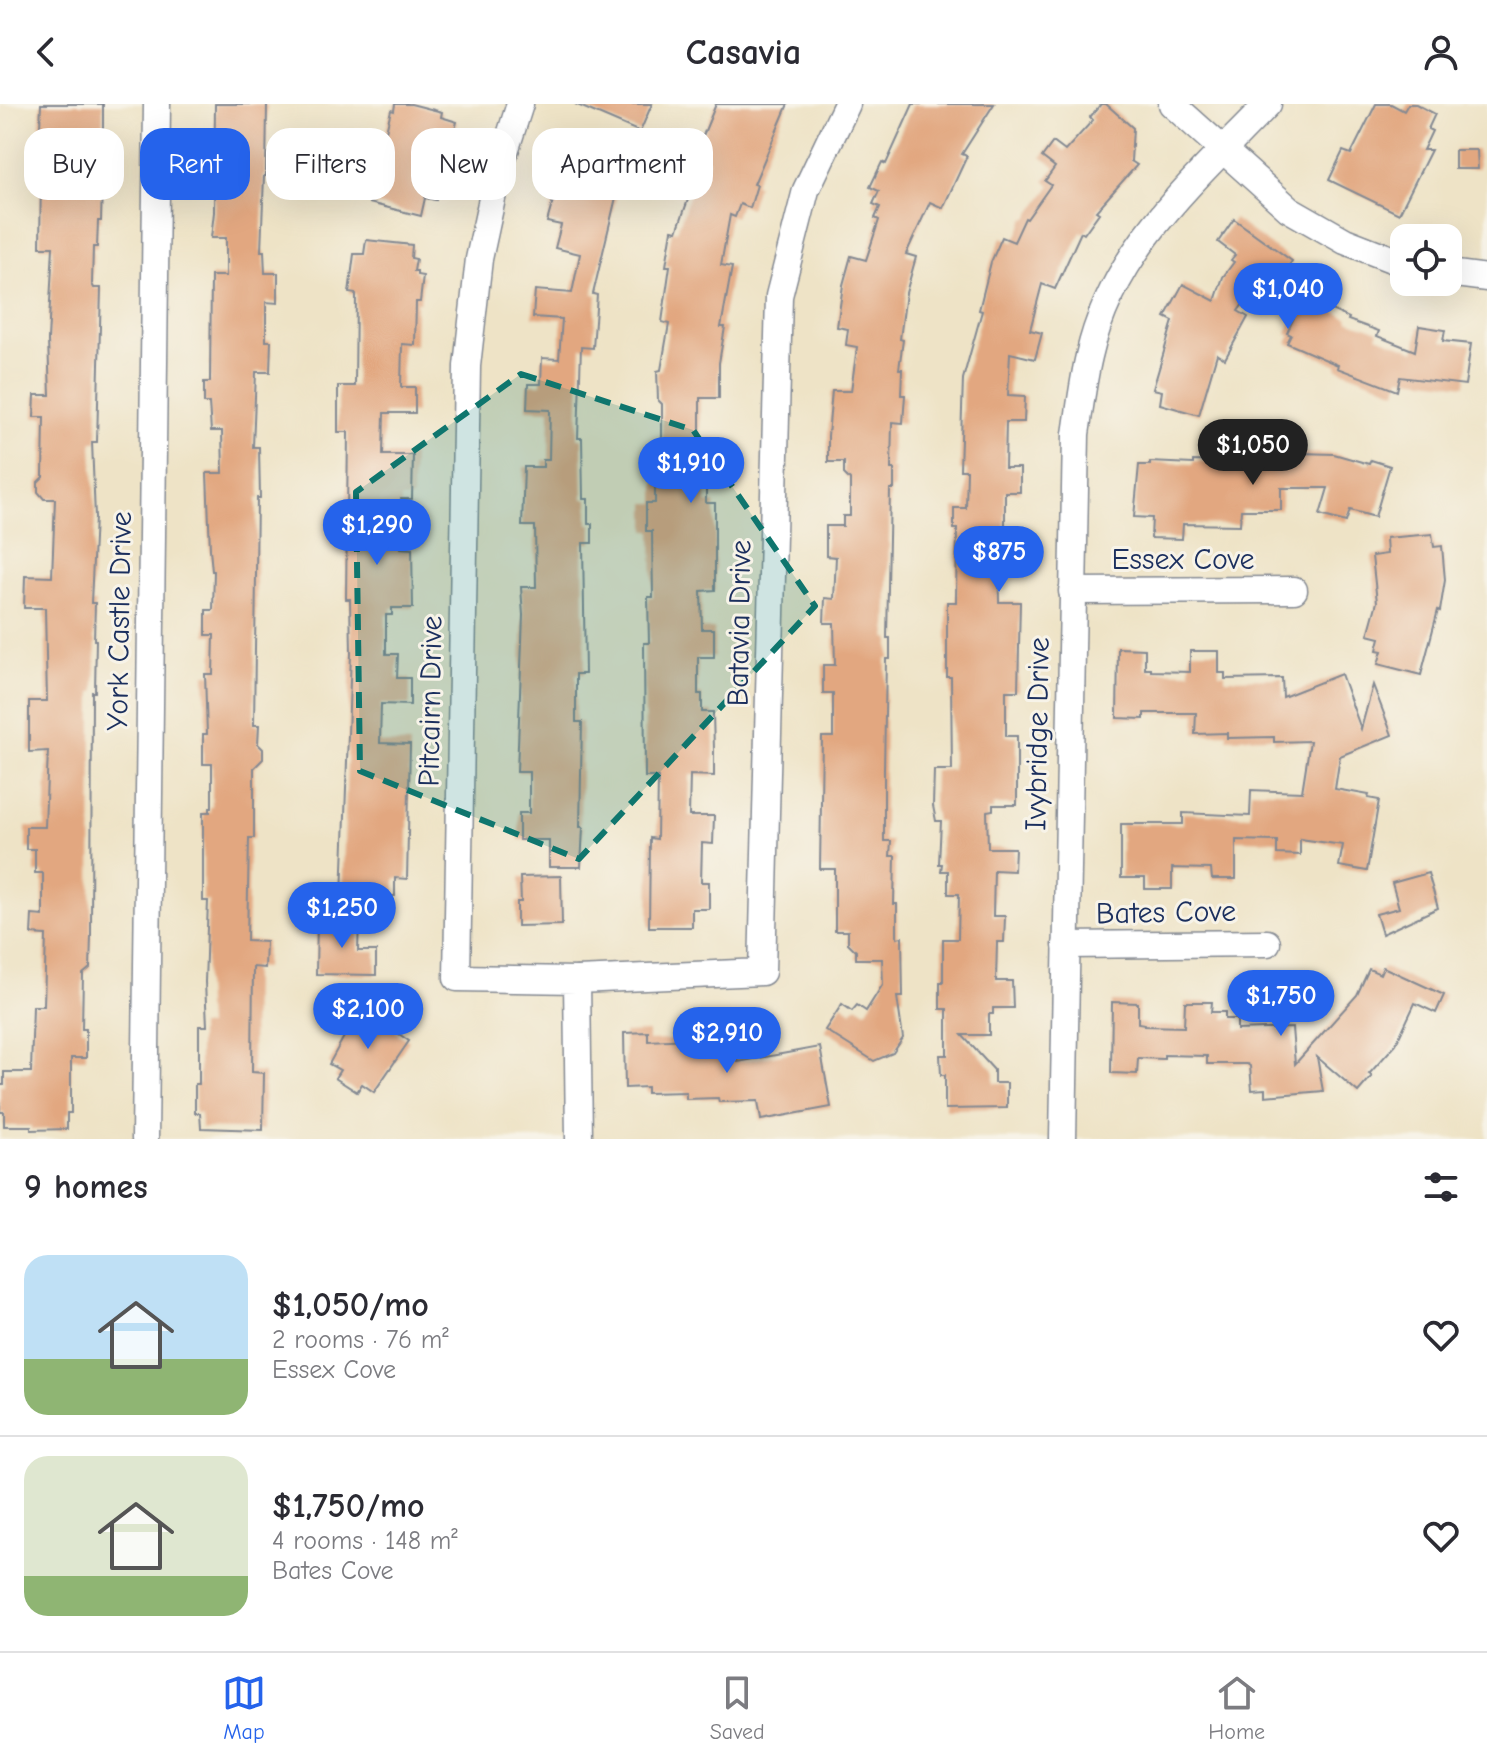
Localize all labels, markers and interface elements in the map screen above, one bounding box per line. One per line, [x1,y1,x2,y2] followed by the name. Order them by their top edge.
[24,30,68,74] icon: back
[1419,30,1463,74] icon: person
[686,32,801,73] text: Casavia
[24,128,124,200] chip: Buy
[140,128,250,200] chip: Rent
[266,128,395,200] chip: Filters
[411,128,516,200] chip: New
[532,128,713,200] chip: Apartment
[1390,224,1462,296] map controls
[1390,224,1462,296] button: locate
[1223,263,1353,331] pin: $1,040
[1252,274,1324,304] text: $1,040
[1188,419,1318,487] pin: $1,050
[1216,430,1290,460] text: $1,050
[626,437,756,505] pin: $1,910
[656,448,726,478] text: $1,910
[312,499,442,567] pin: $1,290
[341,510,413,540] text: $1,290
[100,511,139,731] street label: York Castle Drive
[952,526,1046,594] pin: $875
[972,537,1026,567] text: $875
[721,539,758,707] street label: Batavia Drive
[1111,542,1255,577] street label: Essex Cove
[412,615,449,787] street label: Pitcairn Drive
[1018,637,1057,831] street label: Ivybridge Drive
[277,882,407,950] pin: $1,250
[306,893,378,923] text: $1,250
[1096,894,1236,931] street label: Bates Cove
[1216,970,1346,1038] pin: $1,750
[1245,981,1317,1011] text: $1,750
[303,983,433,1051] pin: $2,100
[331,994,405,1024] text: $2,100
[662,1007,792,1075] pin: $2,910
[691,1018,763,1048] text: $2,910
[1419,1165,1463,1209] icon: filters
[24,1167,148,1207] text: 9 homes
[272,1285,429,1325] text: $1,050/mo
[88,1287,184,1383] icon: home
[1419,1313,1463,1357] icon: heart
[272,1325,449,1355] text: 2 rooms · 76 m²
[272,1355,396,1385] text: Essex Cove
[272,1486,425,1526] text: $1,750/mo
[88,1488,184,1584] icon: home
[1419,1514,1463,1558] icon: heart
[272,1526,458,1556] text: 4 rooms · 148 m²
[272,1556,394,1586] text: Bates Cove
[222,1671,266,1745] tab: Map
[710,1671,765,1745] tab: Saved
[1208,1671,1265,1745] tab: Home

